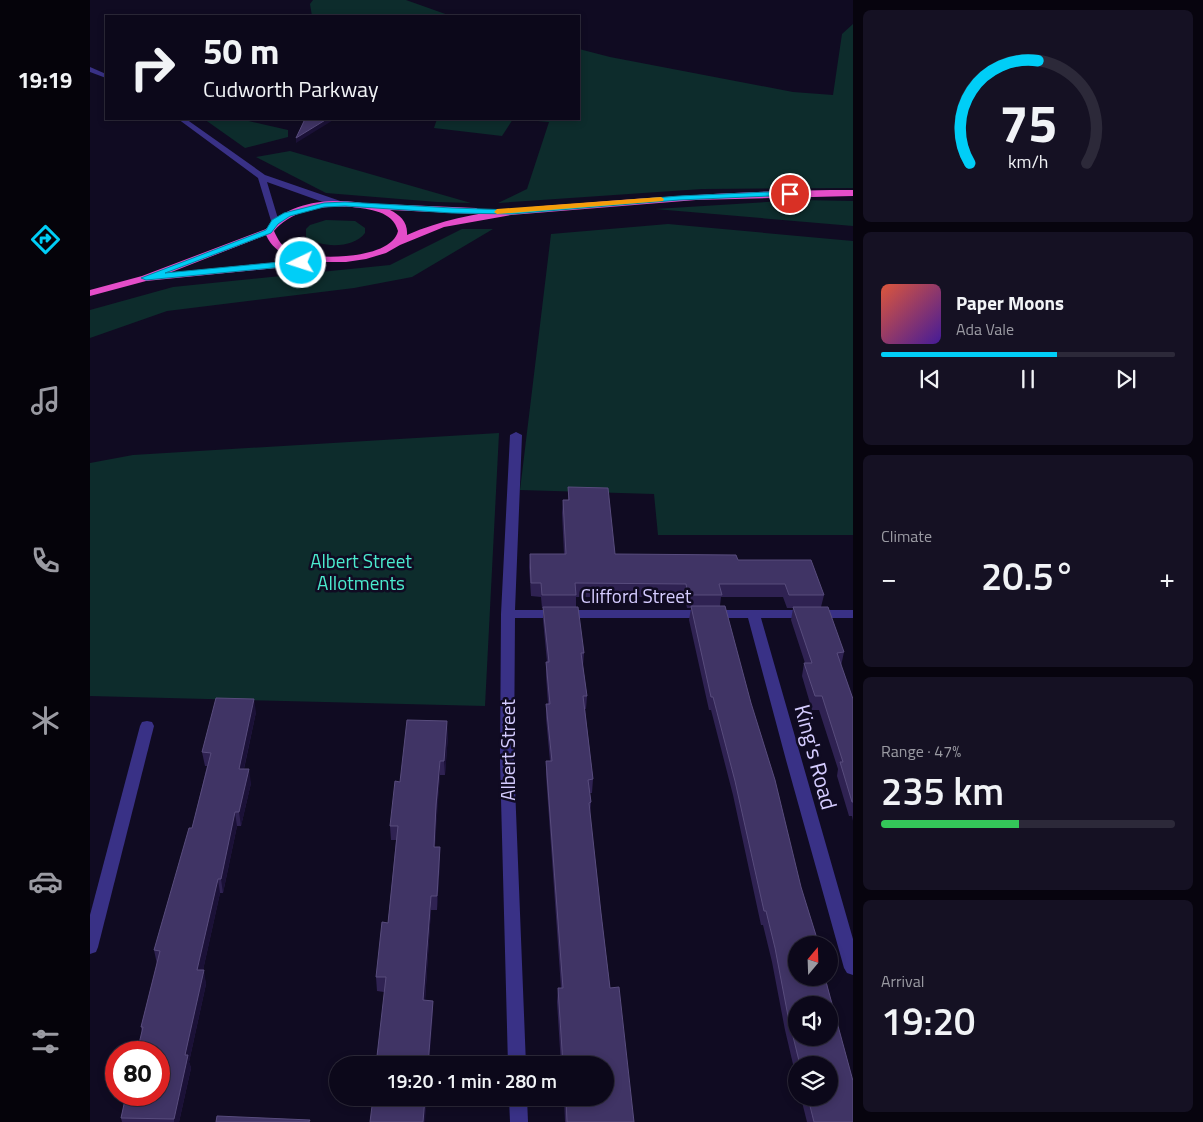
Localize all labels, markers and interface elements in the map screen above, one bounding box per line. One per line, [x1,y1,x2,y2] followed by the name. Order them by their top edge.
[203,24,279,78] text: 50 m
[120,35,185,100] icon: right
[18,63,72,97] text: 19:19
[203,72,379,106] text: Cudworth Parkway
[999,83,1057,162] text: 75
[1008,148,1048,175] text: km/h
[769,173,811,215] pin
[776,180,804,208] icon: arrive
[28,222,63,257] icon: directions
[274,236,326,288] position arrow
[956,288,1064,317] text: Paper Moons
[956,317,1014,341] text: Ada Vale
[916,365,944,393] icon: previous
[1014,365,1042,393] icon: pause
[1112,365,1140,393] icon: next
[28,383,63,418] icon: music
[881,524,932,548] text: Climate
[28,543,63,578] icon: phone
[310,546,412,597] park label: Albert Street Allotments
[981,547,1075,605] text: 20.5°
[881,556,897,599] text: −
[1159,556,1175,599] text: +
[581,581,692,610] street label: Clifford Street
[493,699,522,801] street label: Albert Street
[786,701,846,813] street label: King's Road
[28,703,63,738] icon: climate
[881,739,961,763] text: Range · 47%
[881,762,1004,820] text: 235 km
[28,864,63,899] icon: car
[788,936,838,986] north arrow
[788,936,838,1106] map controls
[881,969,924,993] text: Arrival
[881,992,975,1050] text: 19:20
[788,996,838,1046] button: sound
[28,1024,63,1059] icon: filters
[105,1041,170,1106] speed limit sign: 80
[788,1056,838,1106] button: layers
[386,1066,557,1095] text: 19:20 · 1 min · 280 m

